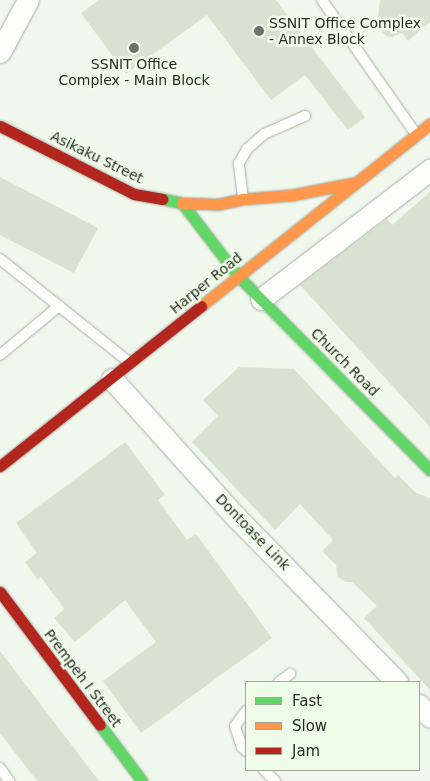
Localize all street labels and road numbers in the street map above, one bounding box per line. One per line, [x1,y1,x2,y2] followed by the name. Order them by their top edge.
[48,127,146,187] street label: Asikaku Street
[167,249,245,317] street label: Harper Road
[308,325,382,399] street label: Church Road
[212,490,294,574] street label: Dontoase Link
[41,626,125,730] street label: Prempeh I Street

